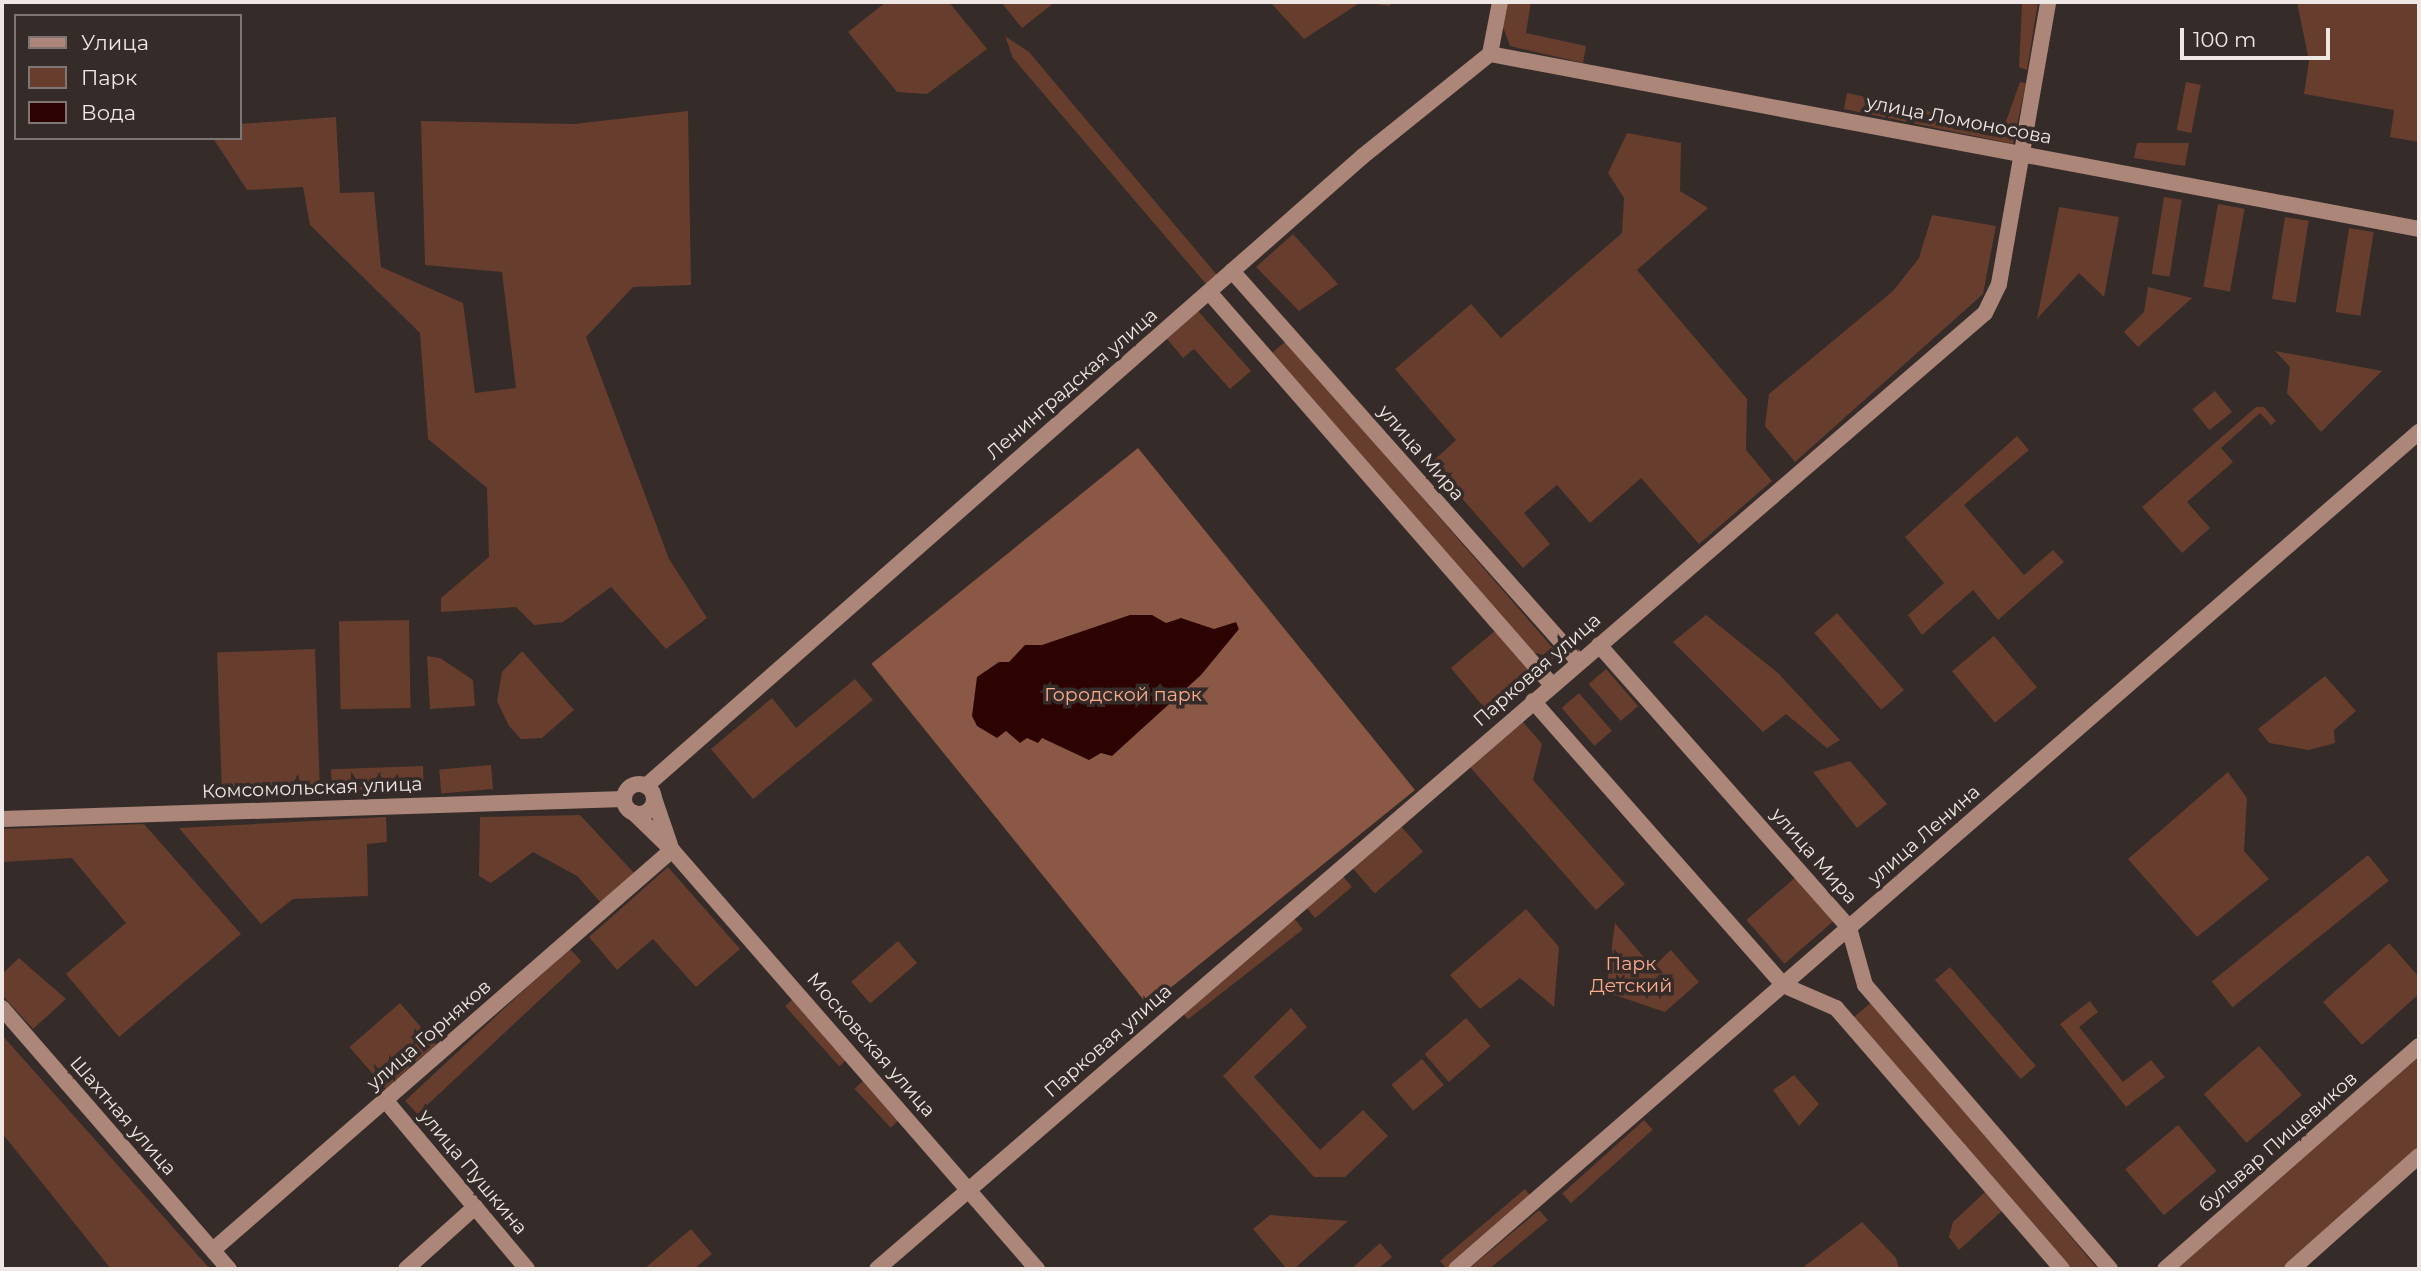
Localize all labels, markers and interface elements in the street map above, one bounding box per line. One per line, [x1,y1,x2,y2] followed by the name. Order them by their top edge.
[14,14,242,140] legend
[2183,14,2334,58] scale bar
[2193,27,2256,52] text: 100 m
[81,30,149,55] text: Улица
[81,65,137,90] text: Парк
[1864,91,2054,149] street label: улица Ломоносова
[81,100,136,125] text: Вода
[982,303,1162,465] street label: Ленинградская улица
[1373,400,1469,506] street label: улица Мира
[1469,609,1605,731] street label: Парковая улица
[1044,684,1202,706] park label: Городской парк
[201,773,423,803] street label: Комсомольская улица
[1863,780,1985,890] street label: улица Ленина
[1766,803,1862,909] street label: улица Мира
[1590,953,1672,997] park label: Парк Детский
[802,968,940,1122] street label: Московская улица
[362,975,496,1095] street label: улица Горняков
[1040,980,1176,1102] street label: Парковая улица
[65,1052,181,1180] street label: Шахтная улица
[2194,1067,2362,1217] street label: бульвар Пищевиков
[414,1105,532,1239] street label: улица Пушкина

